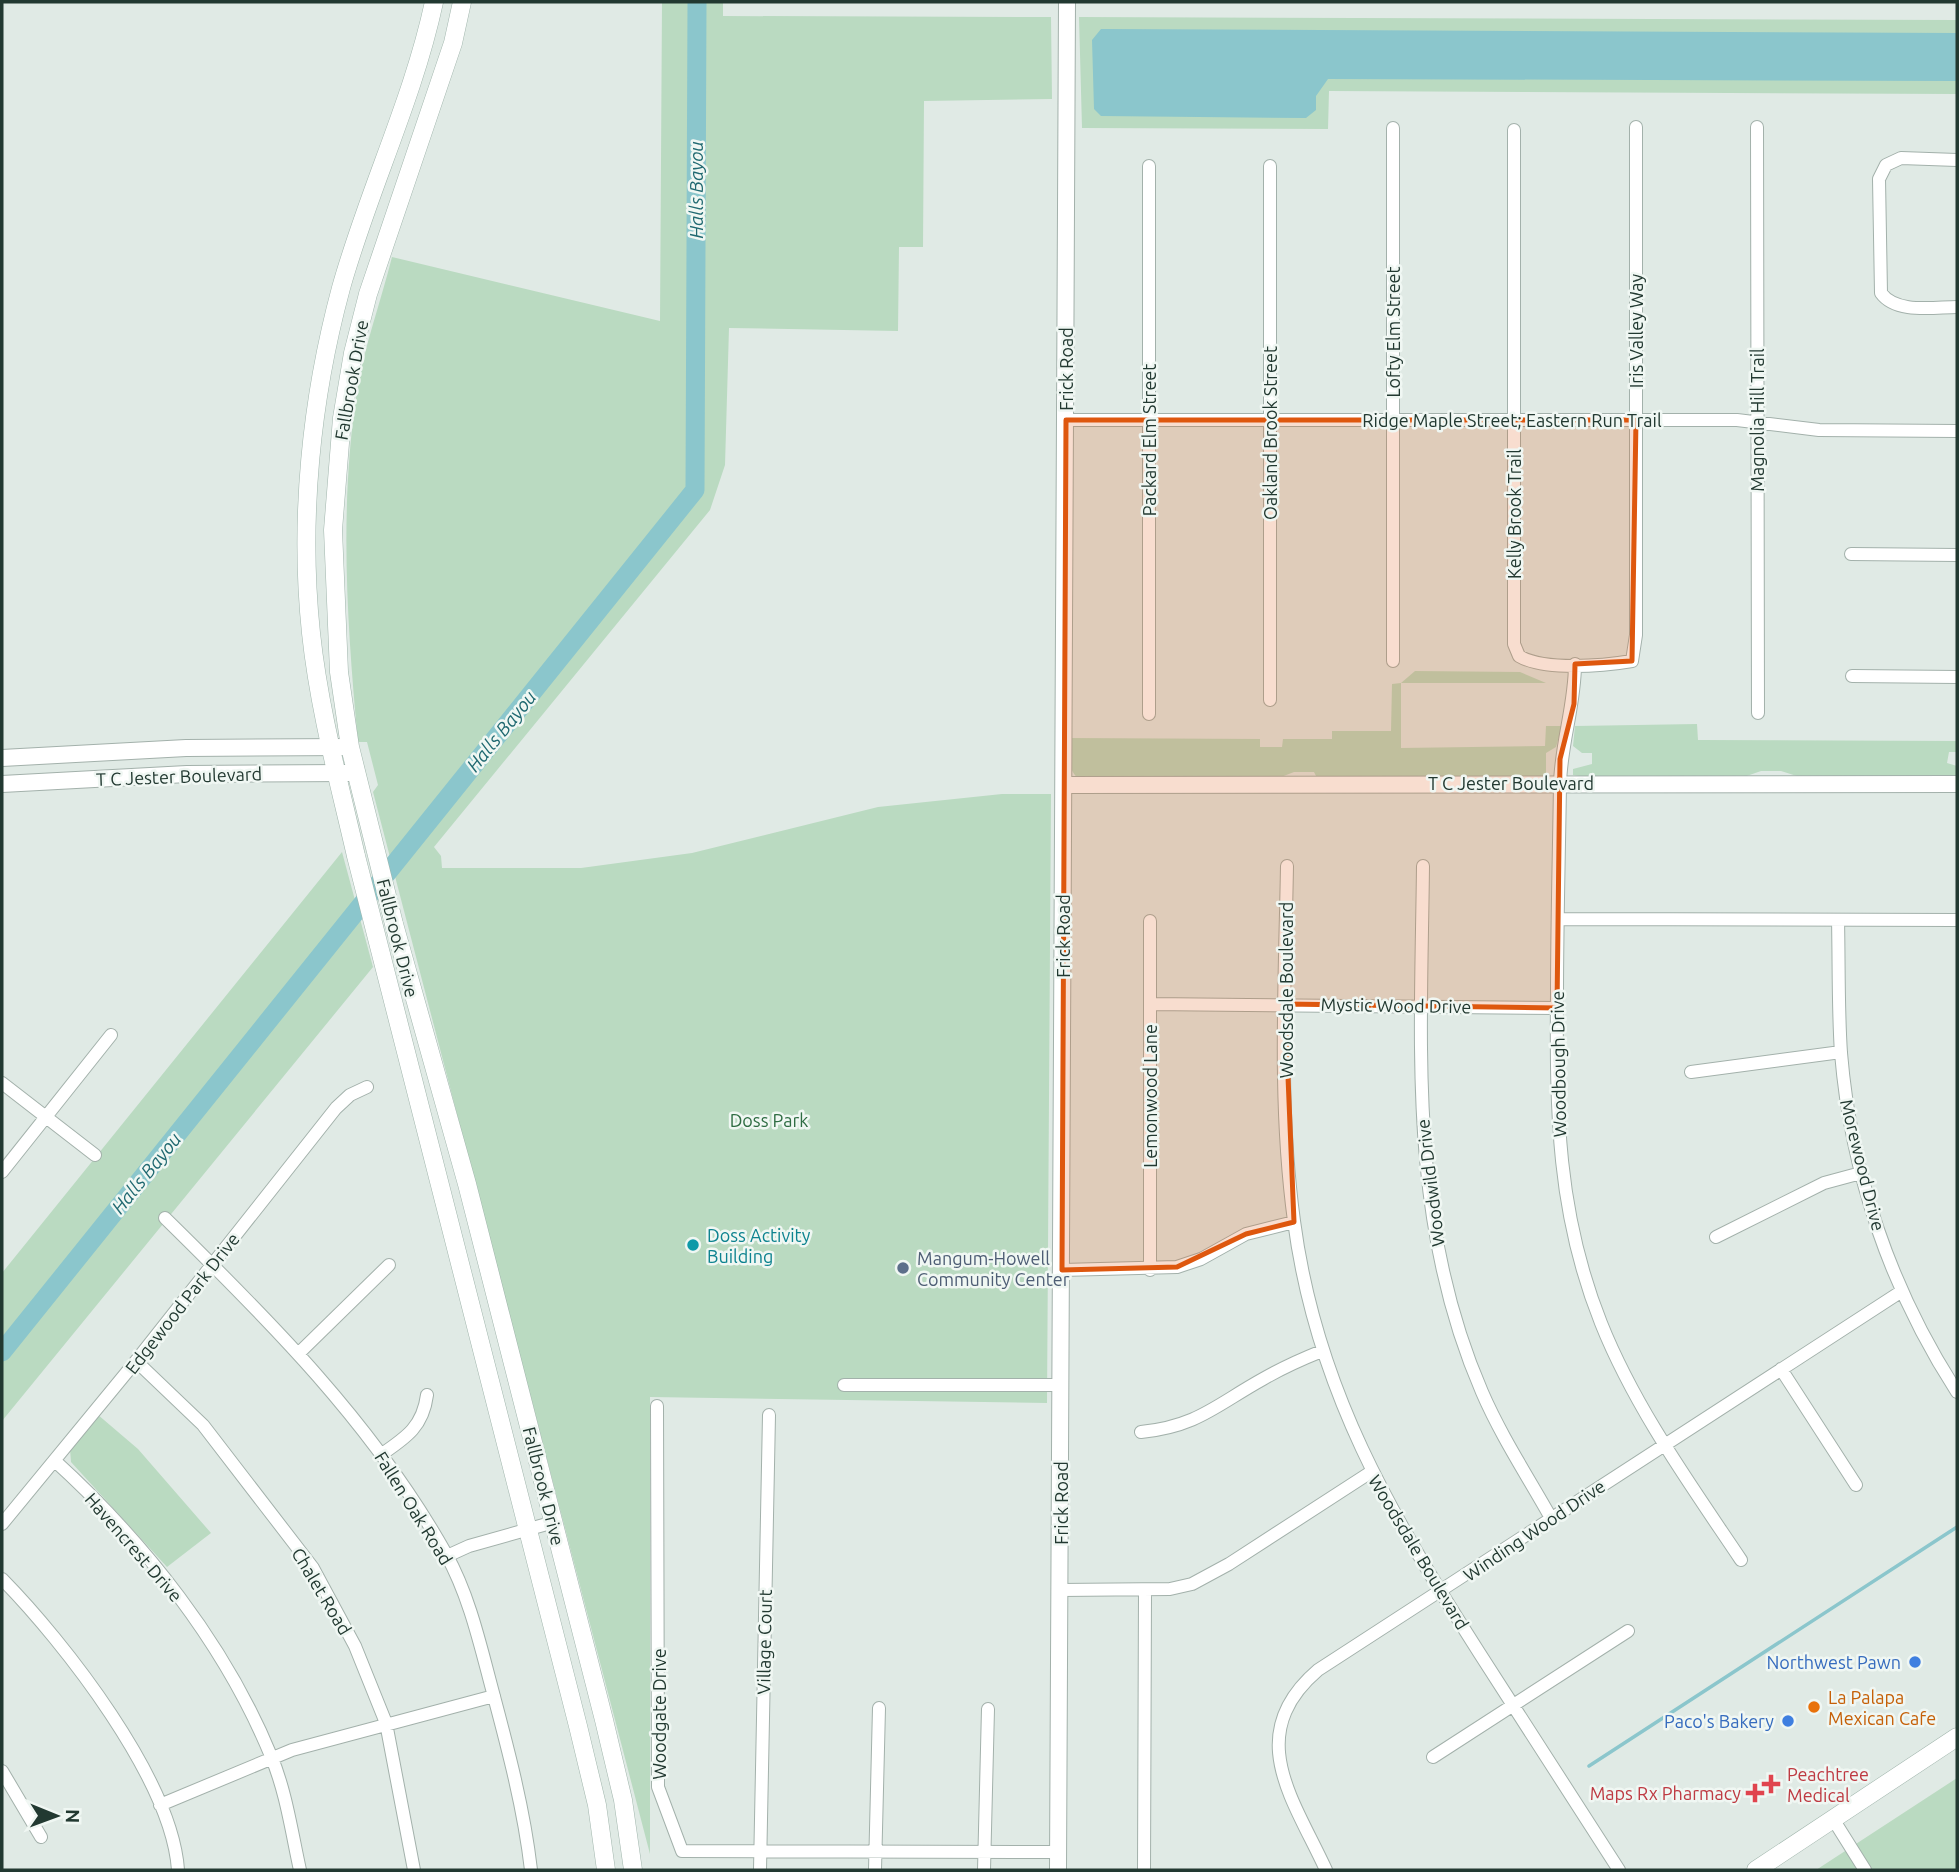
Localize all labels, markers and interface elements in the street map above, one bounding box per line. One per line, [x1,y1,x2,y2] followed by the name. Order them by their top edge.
[685,141,707,239] water label: Halls Bayou
[1383,266,1403,398] street label: Lofty Elm Street
[1626,273,1646,388] street label: Iris Valley Way
[331,318,371,442] street label: Fallbrook Drive
[1056,327,1076,411] street label: Frick Road
[1260,346,1280,520] street label: Oakland Brook Street
[1747,348,1767,492] street label: Magnolia Hill Trail
[1139,364,1159,516] street label: Packard Elm Street
[1362,410,1662,430] street label: Ridge Maple Street; Eastern Run Trail
[1504,449,1524,579] street label: Kelly Brook Trail
[462,686,540,776] water label: Halls Bayou
[96,763,262,789] street label: T C Jester Boulevard
[1428,773,1594,793] street label: T C Jester Boulevard
[374,877,422,999] street label: Fallbrook Drive
[1053,894,1073,978] street label: Frick Road
[1276,902,1296,1078] street label: Woodsdale Boulevard
[1547,991,1569,1137] street label: Woodbough Drive
[1320,994,1472,1016] street label: Mystic Wood Drive
[1140,1024,1160,1168] street label: Lemonwood Lane
[1837,1097,1889,1233] street label: Morewood Drive
[730,1110,808,1130] park label: Doss Park
[1412,1118,1448,1248] street label: Woodwild Drive
[107,1128,185,1218] water label: Halls Bayou
[707,1225,811,1266] place label: Doss Activity Building
[121,1229,243,1377] street label: Edgewood Park Drive
[685,1237,701,1253] marker: Doss Activity Building
[917,1248,1070,1289] place label: Mangum-Howell Community Center
[895,1260,911,1276] marker: Mangum-Howell Community Center
[520,1425,568,1547] street label: Fallbrook Drive
[371,1448,457,1568] street label: Fallen Oak Road
[1051,1461,1071,1545] street label: Frick Road
[1365,1471,1473,1633] street label: Woodsdale Boulevard
[1460,1475,1608,1585] street label: Winding Wood Drive
[81,1489,187,1605] street label: Havencrest Drive
[288,1544,356,1638] street label: Chalet Road
[753,1589,775,1695] street label: Village Court
[649,1648,669,1780] street label: Woodgate Drive
[1766,1652,1901,1672] place label: Northwest Pawn
[1907,1654,1923,1670] marker: Northwest Pawn
[1828,1687,1936,1728] place label: La Palapa Mexican Cafe
[1806,1699,1822,1715] marker: La Palapa Mexican Cafe
[1664,1711,1774,1731] place label: Paco's Bakery
[1780,1713,1796,1729] marker: Paco's Bakery
[1787,1764,1869,1805] place label: Peachtree Medical
[1761,1774,1781,1794] marker: Peachtree Medical
[21,1781,91,1851] north arrow
[1590,1783,1741,1803] place label: Maps Rx Pharmacy
[1747,1785,1763,1801] marker: Maps Rx Pharmacy
[62,1809,84,1824] text: N

